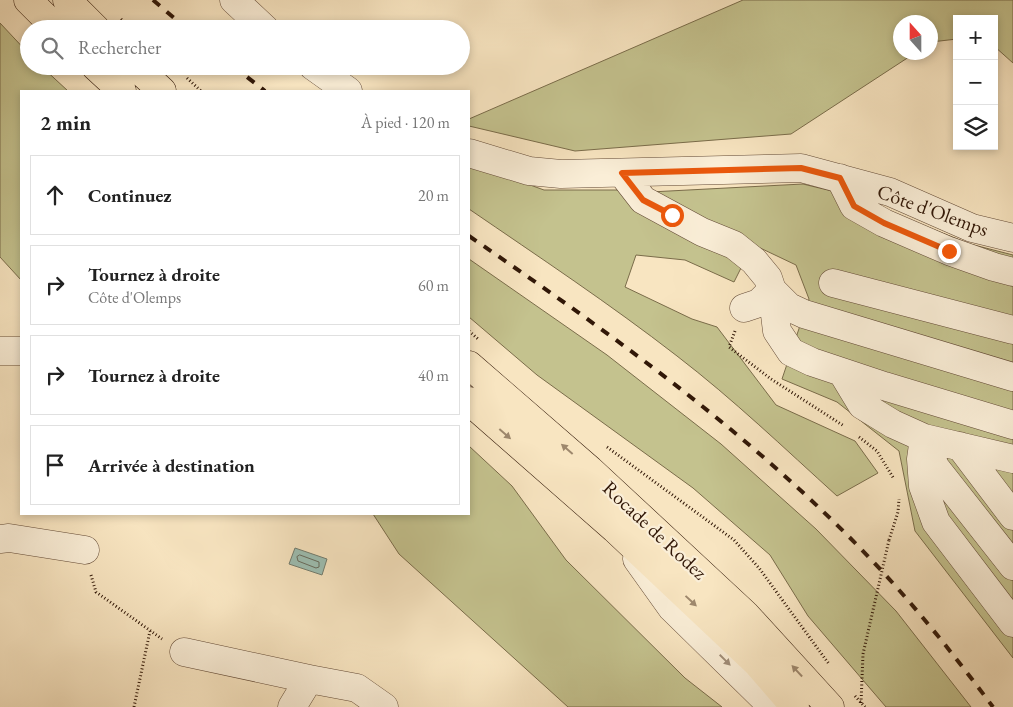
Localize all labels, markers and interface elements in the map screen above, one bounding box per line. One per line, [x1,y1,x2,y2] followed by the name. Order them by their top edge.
[893,15,938,60] north arrow
[953,15,998,150] map controls
[953,15,998,60] button: +
[20,20,470,75] search box
[38,34,66,62] icon: search
[78,35,161,60] text: Rechercher
[953,60,998,105] button: −
[953,105,998,150] button: layers
[40,109,91,136] text: 2 min
[361,112,450,133] text: À pied · 120 m
[874,178,992,242] street label: Côte d'Olemps
[41,181,69,209] icon: ahead
[88,183,172,208] text: Continuez
[418,185,449,206] text: 20 m
[661,204,684,227] route start
[938,240,961,263] route end
[88,262,220,287] text: Tournez à droite
[41,271,69,299] icon: right
[418,275,449,296] text: 60 m
[88,287,181,308] text: Côte d'Olemps
[41,361,69,389] icon: right
[88,363,220,388] text: Tournez à droite
[418,365,449,386] text: 40 m
[499,428,512,439] one-way arrow
[560,444,573,455] one-way arrow
[41,451,69,479] icon: arrive
[88,453,255,478] text: Arrivée à destination
[597,475,713,585] street label: Rocade de Rodez
[685,595,697,607] one-way arrow
[718,654,730,666] one-way arrow
[791,665,803,677] one-way arrow

